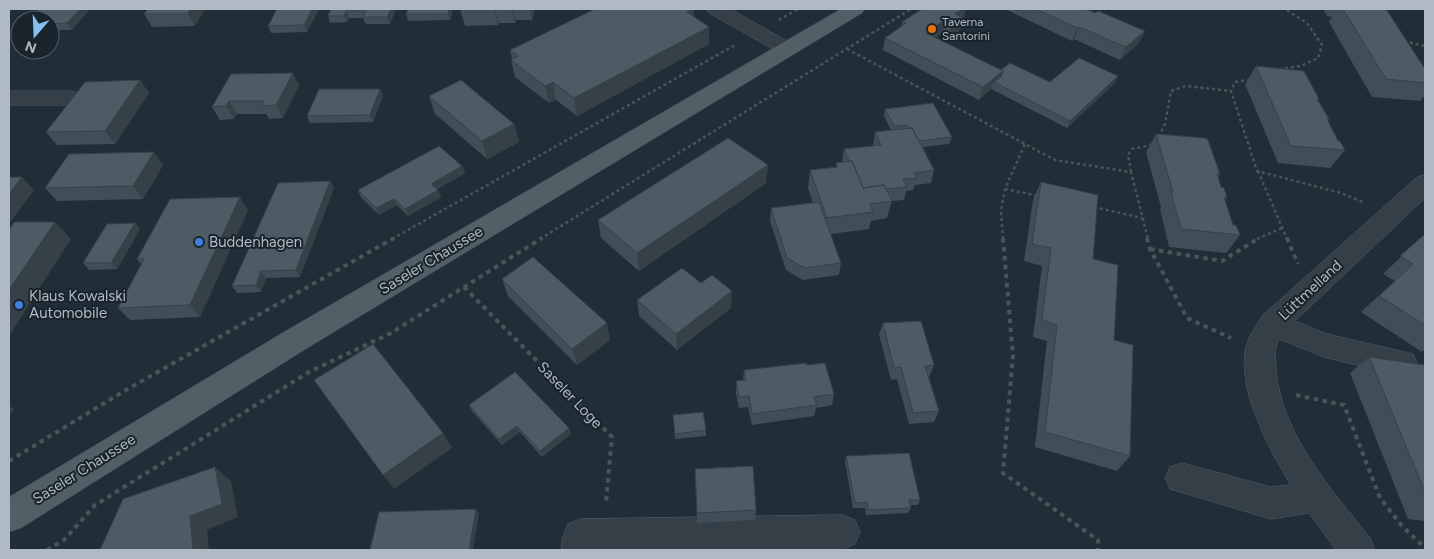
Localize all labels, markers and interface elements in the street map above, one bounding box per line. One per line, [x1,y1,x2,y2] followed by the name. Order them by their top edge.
[10,10,60,60] north arrow
[942,15,990,43] place label: Taverna Santorini
[926,23,938,35] marker: Taverna Santorini
[23,37,39,57] text: N
[376,222,486,298] street label: Saseler Chaussee
[209,233,302,251] place label: Buddenhagen
[193,236,205,248] marker: Buddenhagen
[1275,256,1345,324] street label: Lüttmelland
[29,287,126,322] place label: Klaus Kowalski Automobile
[13,299,25,311] marker: Klaus Kowalski Automobile
[534,358,606,432] street label: Saseler Loge
[29,430,139,508] street label: Saseler Chaussee

